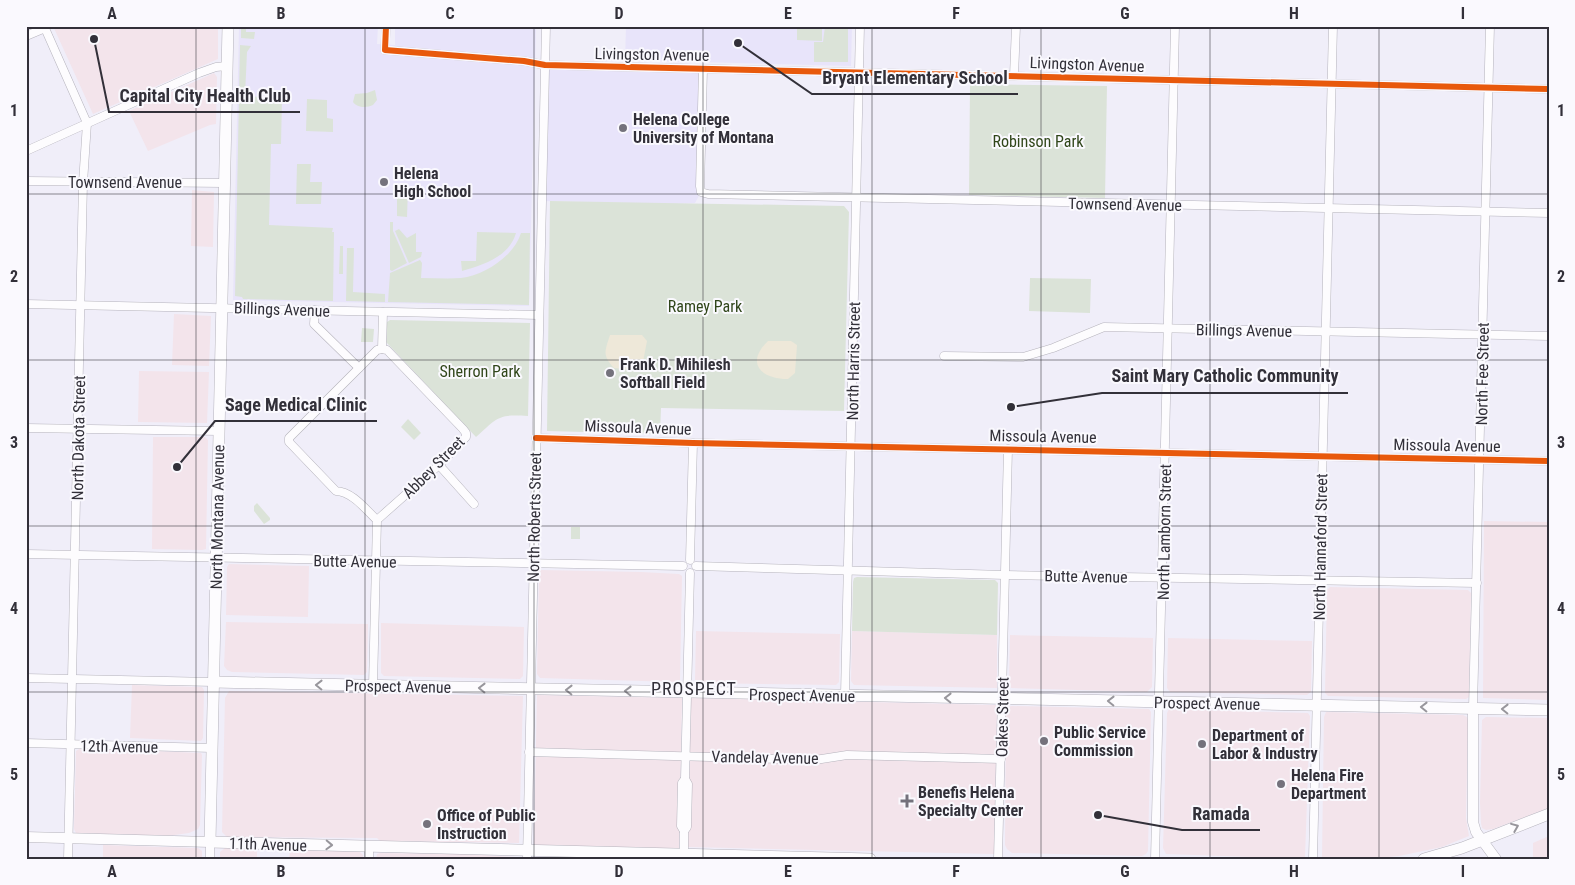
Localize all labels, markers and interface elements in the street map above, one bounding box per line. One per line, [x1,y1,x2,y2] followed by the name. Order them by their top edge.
[107,4,117,23] text: A
[277,4,286,23] text: B
[445,4,455,23] text: C
[614,4,624,23] text: D
[784,4,792,23] text: E
[952,4,960,23] text: F
[1120,4,1130,23] text: G
[1289,4,1299,23] text: H
[1461,4,1465,23] text: I
[594,44,710,65] street label: Livingston Avenue
[1029,53,1145,76] street label: Livingston Avenue
[812,61,1018,94] callout: Bryant Elementary School
[822,67,1008,88] text: Bryant Elementary School
[109,79,300,112] callout: Capital City Health Club
[119,85,291,106] text: Capital City Health Club
[10,101,18,120] text: 1
[1557,101,1565,120] text: 1
[633,110,774,147] place label: Helena College University of Montana
[617,122,629,134] marker: Helena College University of Montana
[992,132,1084,151] park label: Robinson Park
[394,164,471,201] place label: Helena High School
[68,173,182,192] street label: Townsend Avenue
[378,176,390,188] marker: Helena High School
[1068,194,1182,215] street label: Townsend Avenue
[10,267,18,286] text: 2
[1557,267,1565,286] text: 2
[668,297,743,316] park label: Ramey Park
[234,298,330,321] street label: Billings Avenue
[843,301,864,421] street label: North Harris Street
[1196,320,1292,341] street label: Billings Avenue
[1472,322,1493,426] street label: North Fee Street
[620,355,731,392] place label: Frank D. Mihilesh Softball Field
[1102,360,1348,393] callout: Saint Mary Catholic Community
[439,362,521,381] park label: Sherron Park
[1112,365,1338,386] text: Saint Mary Catholic Community
[604,367,616,379] marker: Frank D. Mihilesh Softball Field
[68,375,89,501] street label: North Dakota Street
[215,388,377,421] callout: Sage Medical Clinic
[225,394,367,415] text: Sage Medical Clinic
[584,416,692,439] street label: Missoula Avenue
[989,426,1097,447] street label: Missoula Avenue
[398,432,469,502] street label: Abbey Street
[10,433,18,452] text: 3
[1557,433,1565,452] text: 3
[1393,435,1501,456] street label: Missoula Avenue
[207,444,228,590] street label: North Montana Avenue
[524,452,545,582] street label: North Roberts Street
[1154,463,1175,600] street label: North Lamborn Street
[1310,473,1331,621] street label: North Hannaford Street
[313,551,397,572] street label: Butte Avenue
[1044,566,1128,587] street label: Butte Avenue
[10,599,18,618] text: 4
[1557,599,1565,618] text: 4
[345,676,451,697] street label: Prospect Avenue
[992,676,1013,757] street label: Oakes Street
[651,678,737,699] district label: PROSPECT
[315,680,322,690] one-way arrow
[477,683,485,693] one-way arrow
[565,685,572,695] one-way arrow
[749,685,855,706] street label: Prospect Avenue
[624,686,632,696] one-way arrow
[944,692,952,703] one-way arrow
[1154,693,1260,714] street label: Prospect Avenue
[1106,696,1114,706] one-way arrow
[1420,702,1428,713] one-way arrow
[1500,704,1508,714] one-way arrow
[1054,723,1146,760] place label: Public Service Commission
[1212,726,1318,763] place label: Department of Labor & Industry
[1038,735,1050,747] marker: Public Service Commission
[80,736,158,757] street label: 12th Avenue
[1196,738,1208,750] marker: Department of Labor & Industry
[711,747,819,768] street label: Vandelay Avenue
[10,765,18,784] text: 5
[1557,765,1565,784] text: 5
[1291,766,1366,803] place label: Helena Fire Department
[1275,778,1287,790] marker: Helena Fire Department
[918,783,1023,820] place label: Benefis Helena Specialty Center
[900,794,914,808] marker: Benefis Helena Specialty Center
[1182,797,1260,830] callout: Ramada
[1192,803,1250,824] text: Ramada
[437,806,536,843] place label: Office of Public Instruction
[421,818,433,830] marker: Office of Public Instruction
[1510,823,1519,834] one-way arrow
[229,834,307,855] street label: 11th Avenue
[325,840,333,851] one-way arrow
[107,862,117,881] text: A
[277,862,286,881] text: B
[445,862,455,881] text: C
[614,862,624,881] text: D
[784,862,792,881] text: E
[952,862,960,881] text: F
[1120,862,1130,881] text: G
[1289,862,1299,881] text: H
[1461,862,1465,881] text: I

